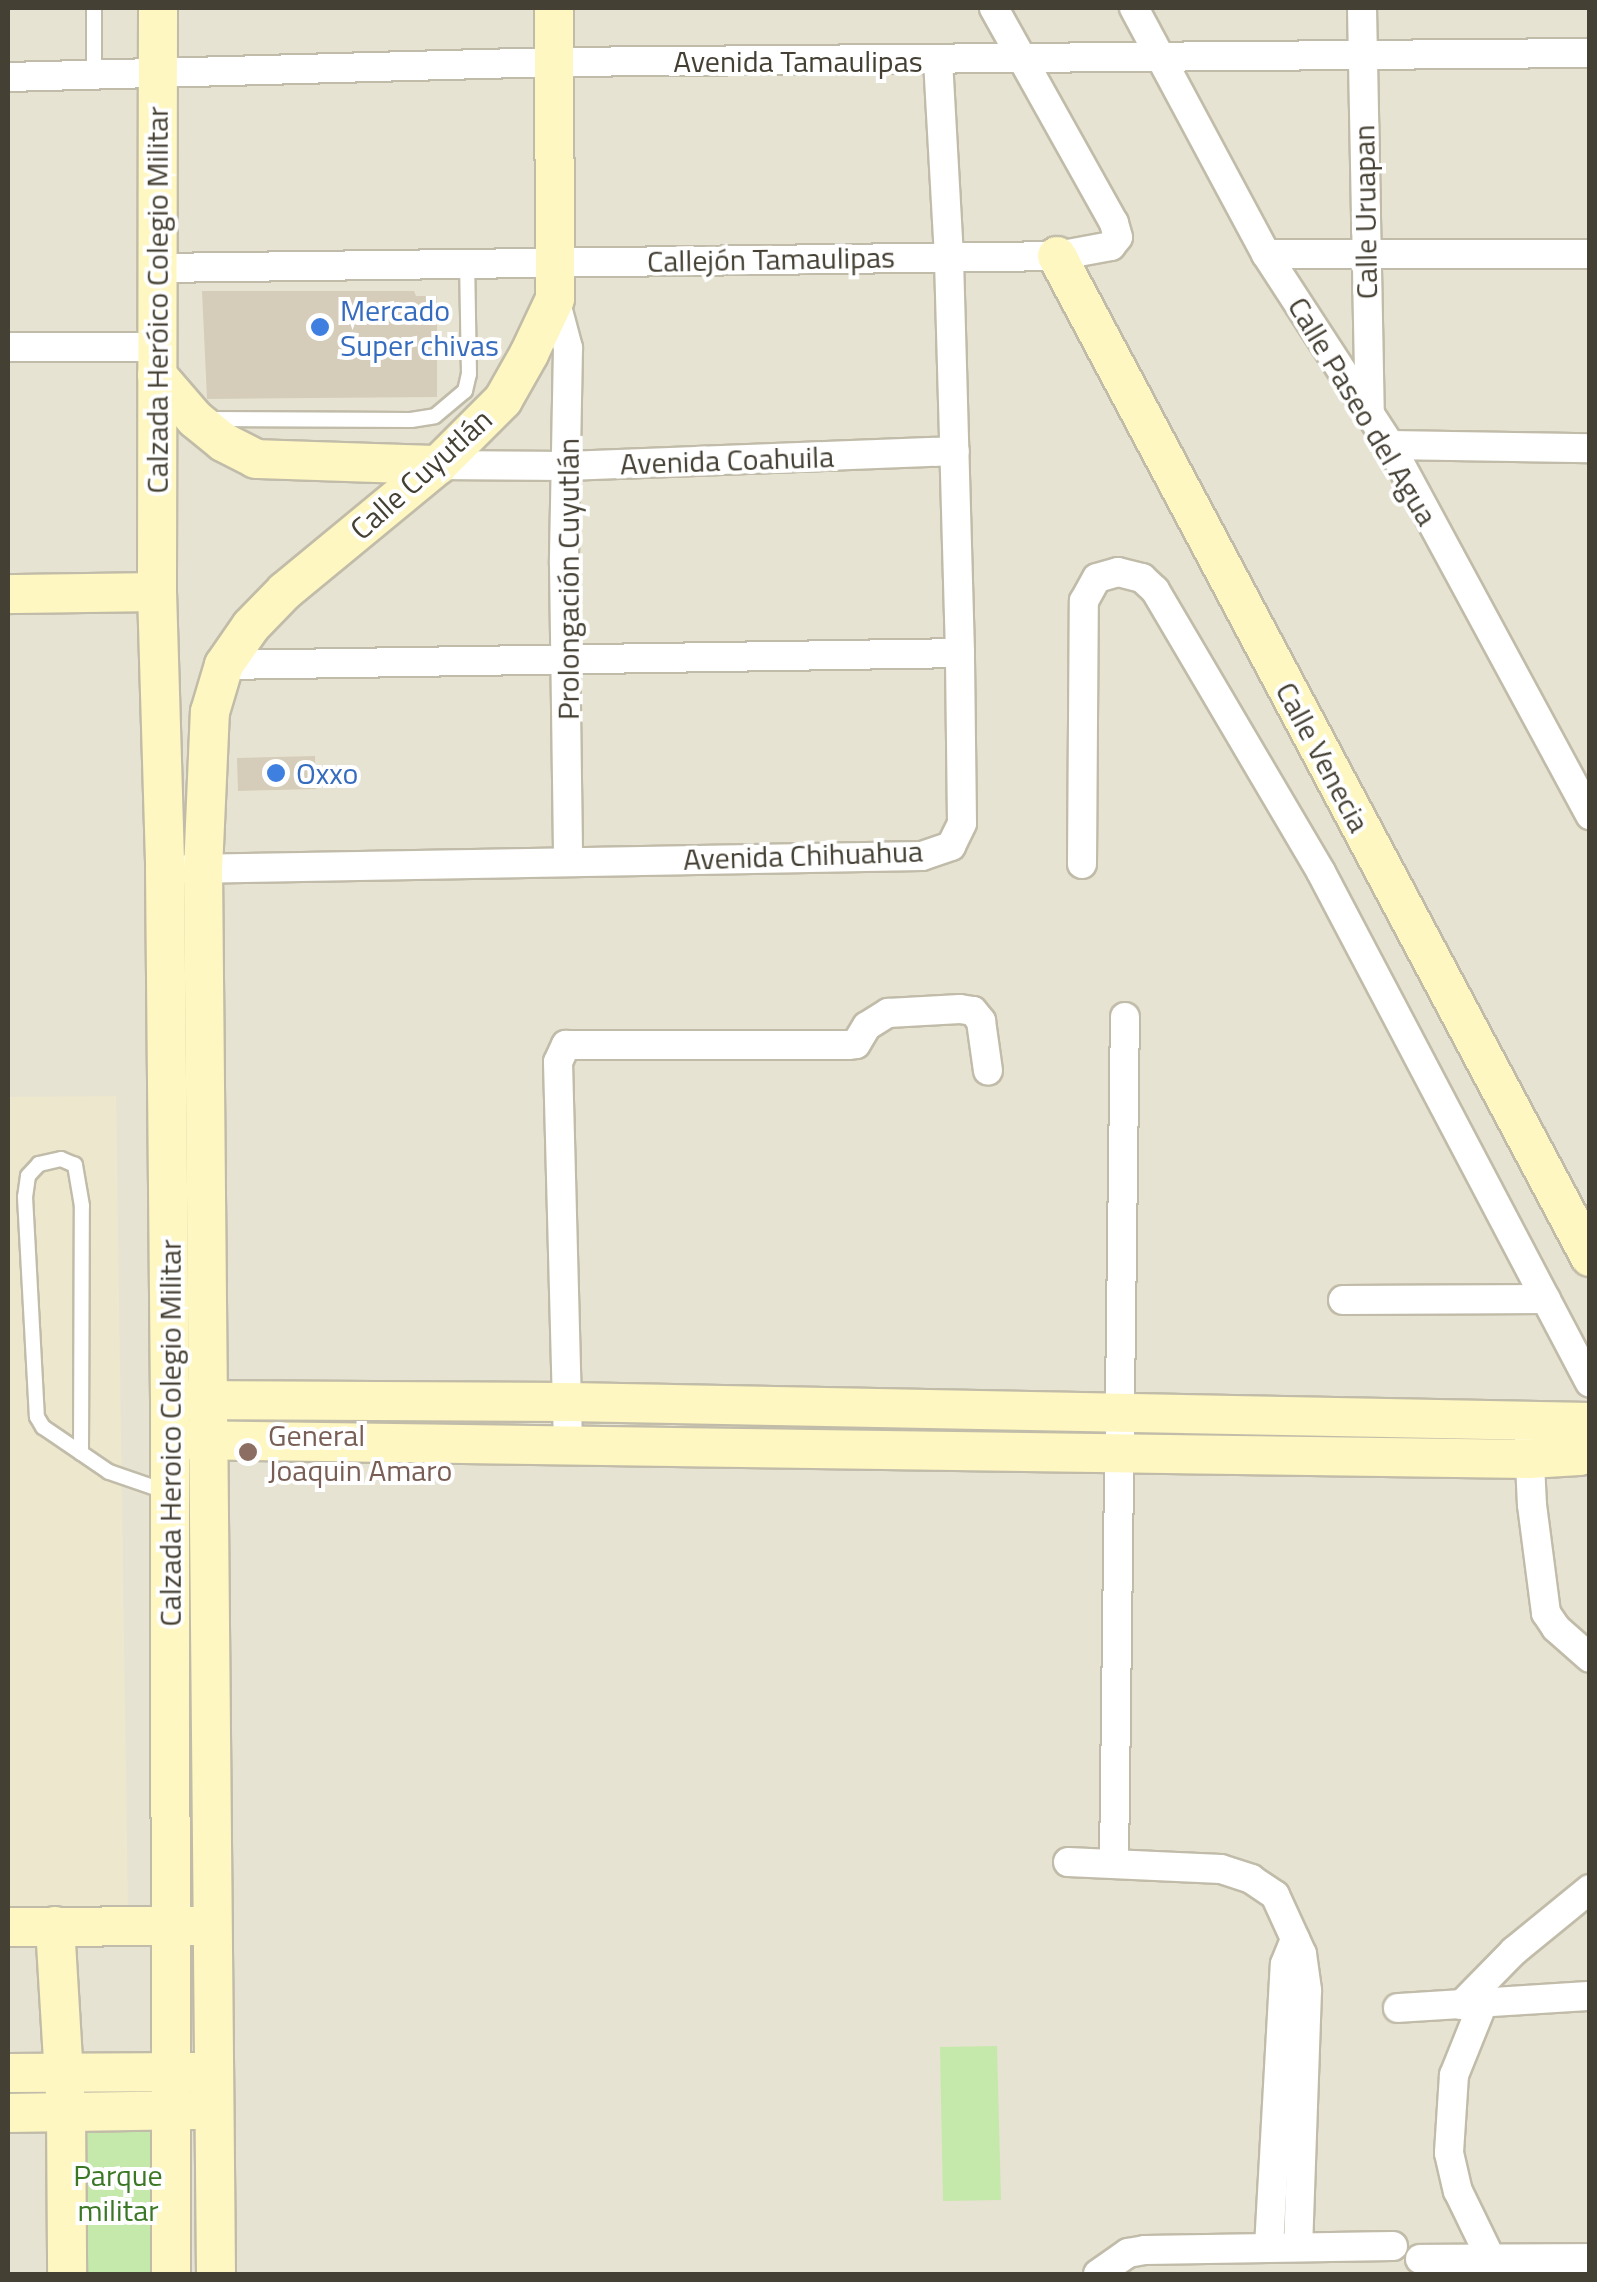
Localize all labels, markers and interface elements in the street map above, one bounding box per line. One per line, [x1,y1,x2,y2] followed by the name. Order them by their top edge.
[673,43,923,79] street label: Avenida Tamaulipas
[139,106,175,494] street label: Calzada Heróico Colegio Militar
[1345,124,1385,300] street label: Calle Uruapan
[647,239,895,279] street label: Callejón Tamaulipas
[1281,290,1445,532] street label: Calle Paseo del Agua
[340,292,499,362] place label: Mercado Super chivas
[309,316,331,338] marker: Mercado Super chivas
[343,401,499,547] street label: Calle Cuyutlán
[550,438,586,720] street label: Prolongación Cuyutlán
[619,438,835,482] street label: Avenida Coahuila
[1268,676,1378,838] street label: Calle Venecia
[296,755,358,791] place label: Oxxo
[265,762,287,784] marker: Oxxo
[682,833,924,877] street label: Avenida Chihuahua
[152,1239,188,1627] street label: Calzada Heroico Colegio Militar
[268,1417,452,1488] place label: General Joaquin Amaro
[237,1441,259,1463] marker: General Joaquin Amaro
[73,2157,163,2228] park label: Parque militar

